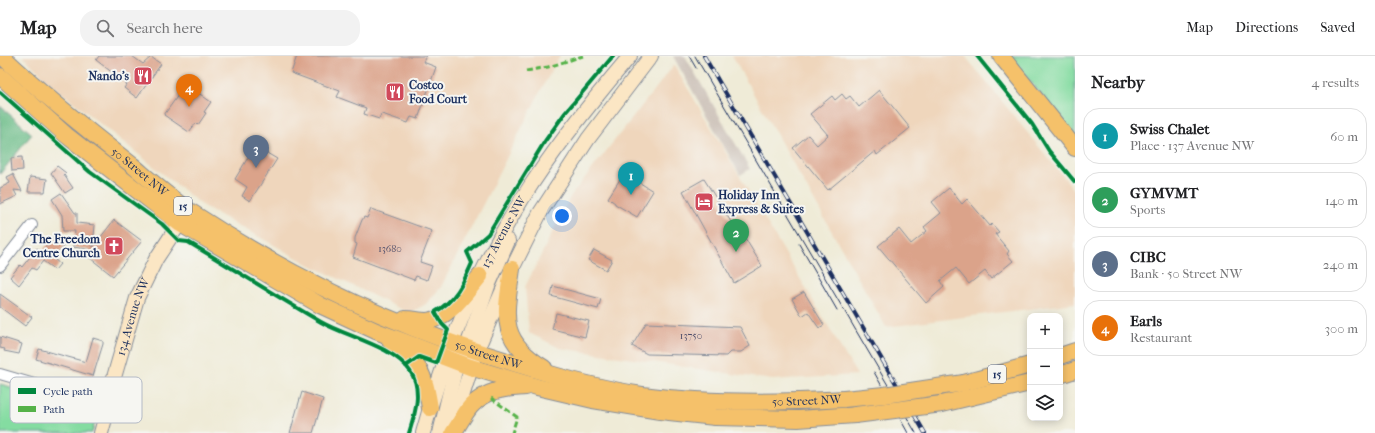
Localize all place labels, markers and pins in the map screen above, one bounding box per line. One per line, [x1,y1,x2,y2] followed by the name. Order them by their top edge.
[132,65,154,87] restaurant icon: Nando's
[88,69,130,83] place label: Nando's
[176,74,202,107] pin: 4
[408,78,468,106] place label: Costco Food Court
[384,81,406,103] restaurant icon: Costco Food Court
[243,135,269,168] pin: 3
[618,162,644,195] pin: 1
[718,188,804,217] place label: Holiday Inn Express & Suites
[693,191,715,213] hotel icon: Holiday Inn Express & Suites
[723,219,749,252] pin: 2
[23,232,101,260] place label: The Freedom Centre Church
[103,235,125,257] church icon: The Freedom Centre Church

